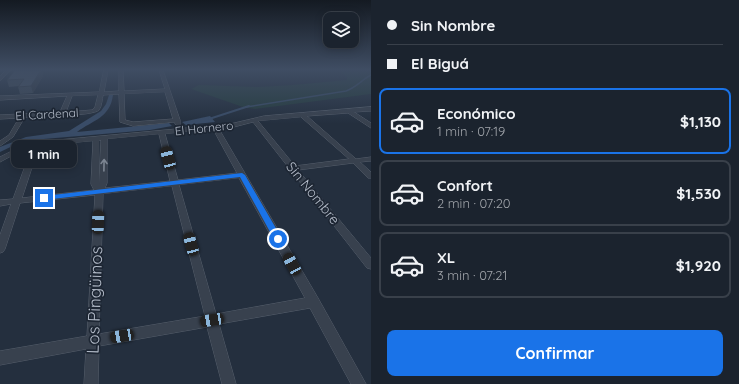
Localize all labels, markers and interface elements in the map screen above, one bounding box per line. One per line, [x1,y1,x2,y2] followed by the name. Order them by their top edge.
[323,12,359,48] map controls
[323,12,359,48] button: layers
[411,16,495,35] text: Sin Nombre
[411,54,469,73] text: El Biguá
[389,103,425,139] icon: car
[437,104,516,123] text: Económico
[15,105,79,123] street label: El Cardenal
[680,112,721,131] text: $1,130
[174,117,234,139] street label: El Hornero
[437,123,505,139] text: 1 min · 07:19
[11,140,77,168] callout: 1 min
[159,145,177,171] car
[28,146,60,162] text: 1 min
[282,158,344,228] street label: Sin Nombre
[100,159,108,172] one-way arrow
[389,175,425,211] icon: car
[437,176,493,195] text: Confort
[676,184,721,203] text: $1,530
[35,189,53,207] route end
[437,195,511,211] text: 2 min · 07:20
[92,210,104,234] car
[269,230,287,248] route start
[182,231,200,257] car
[82,246,106,354] street label: Los Pingüinos
[389,247,425,283] icon: car
[437,248,455,267] text: XL
[281,251,303,277] car
[676,256,721,275] text: $1,920
[437,267,507,283] text: 3 min · 07:21
[199,312,225,328] car
[109,328,135,344] car
[387,330,723,376] button: Confirmar

